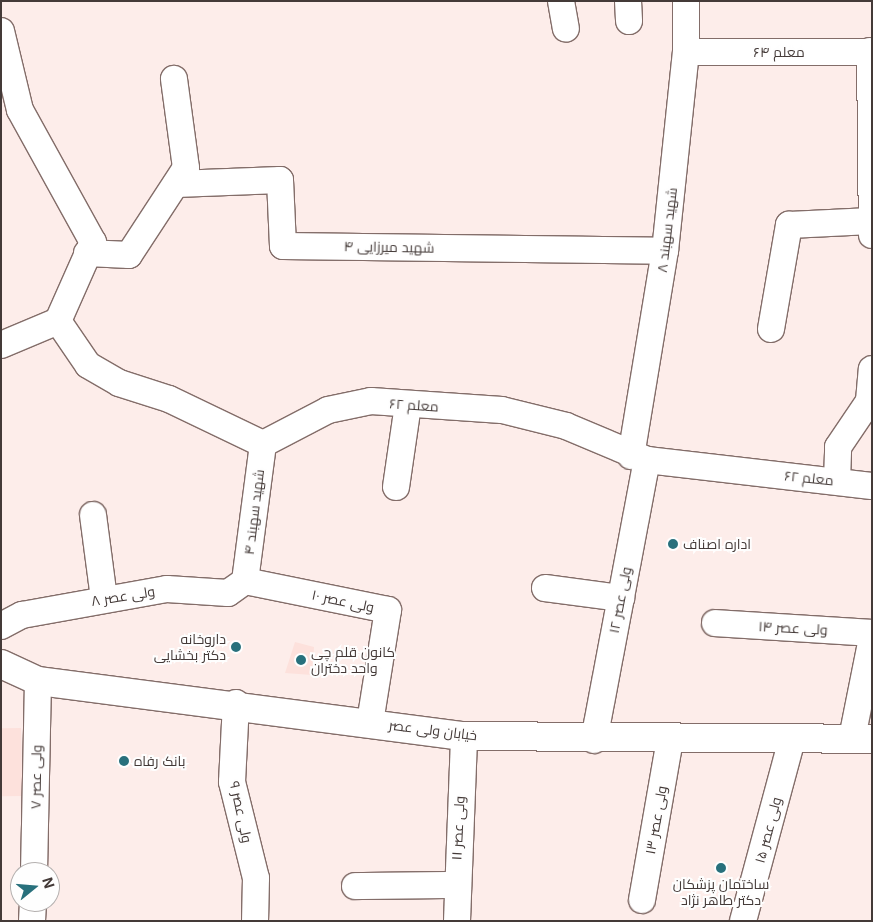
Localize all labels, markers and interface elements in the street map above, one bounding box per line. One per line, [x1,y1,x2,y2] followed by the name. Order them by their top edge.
[753,44,805,60] street label: معلم ۶۴
[653,187,681,273] street label: شهید سهبند ۸
[344,238,434,256] street label: شهید میرزایی ۴
[389,395,439,415] street label: معلم ۶۲
[784,467,834,489] street label: معلم ۶۲
[240,468,268,556] street label: شهید سهبند ۴
[683,536,751,552] place label: اداره اصناف
[667,538,679,550] marker: اداره اصناف
[605,565,635,635] street label: ولی عصر ۱۲
[90,583,156,609] street label: ولی عصر ۸
[310,586,376,616] street label: ولی عصر ۱۰
[758,618,828,638] street label: ولی عصر ۱۴
[154,631,226,664] place label: داروخانه دکتر بخشایی
[230,641,242,653] marker: داروخانه دکتر بخشایی
[311,644,395,676] place label: کانون قلم چی واحد دختران
[295,654,307,666] marker: کانون قلم چی واحد دختران
[388,716,478,744] street label: خیابان ولی عصر
[27,745,45,809] street label: ولی عصر ۷
[134,753,185,769] place label: بانک رفاه
[118,755,130,767] marker: بانک رفاه
[226,779,256,845] street label: ولی عصر ۹
[642,784,670,856] street label: ولی عصر ۱۳
[448,795,468,861] street label: ولی عصر ۱۱
[751,795,785,865] street label: ولی عصر ۱۵
[10,862,60,912] north arrow
[715,862,727,874] marker: ساختمان پزشکان دکتر طاهر نژاد
[39,875,59,890] text: N
[673,876,769,909] place label: ساختمان پزشکان دکتر طاهر نژاد

